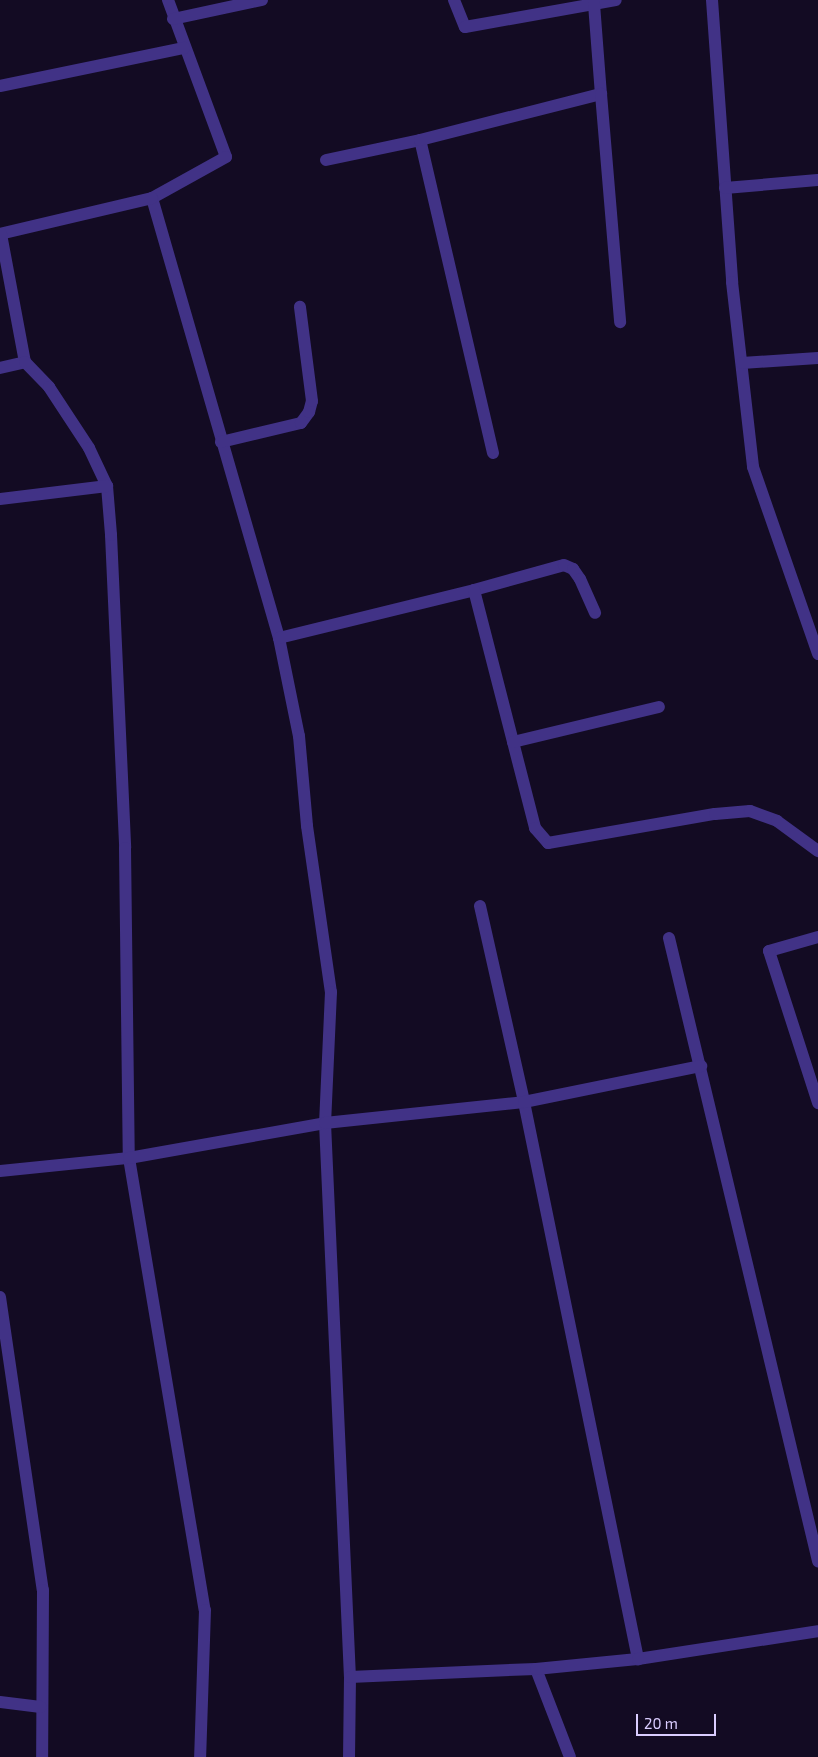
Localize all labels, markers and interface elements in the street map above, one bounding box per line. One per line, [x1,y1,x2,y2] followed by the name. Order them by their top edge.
[638,1704,718,1736] scale bar
[644,1714,678,1732] text: 20 m

